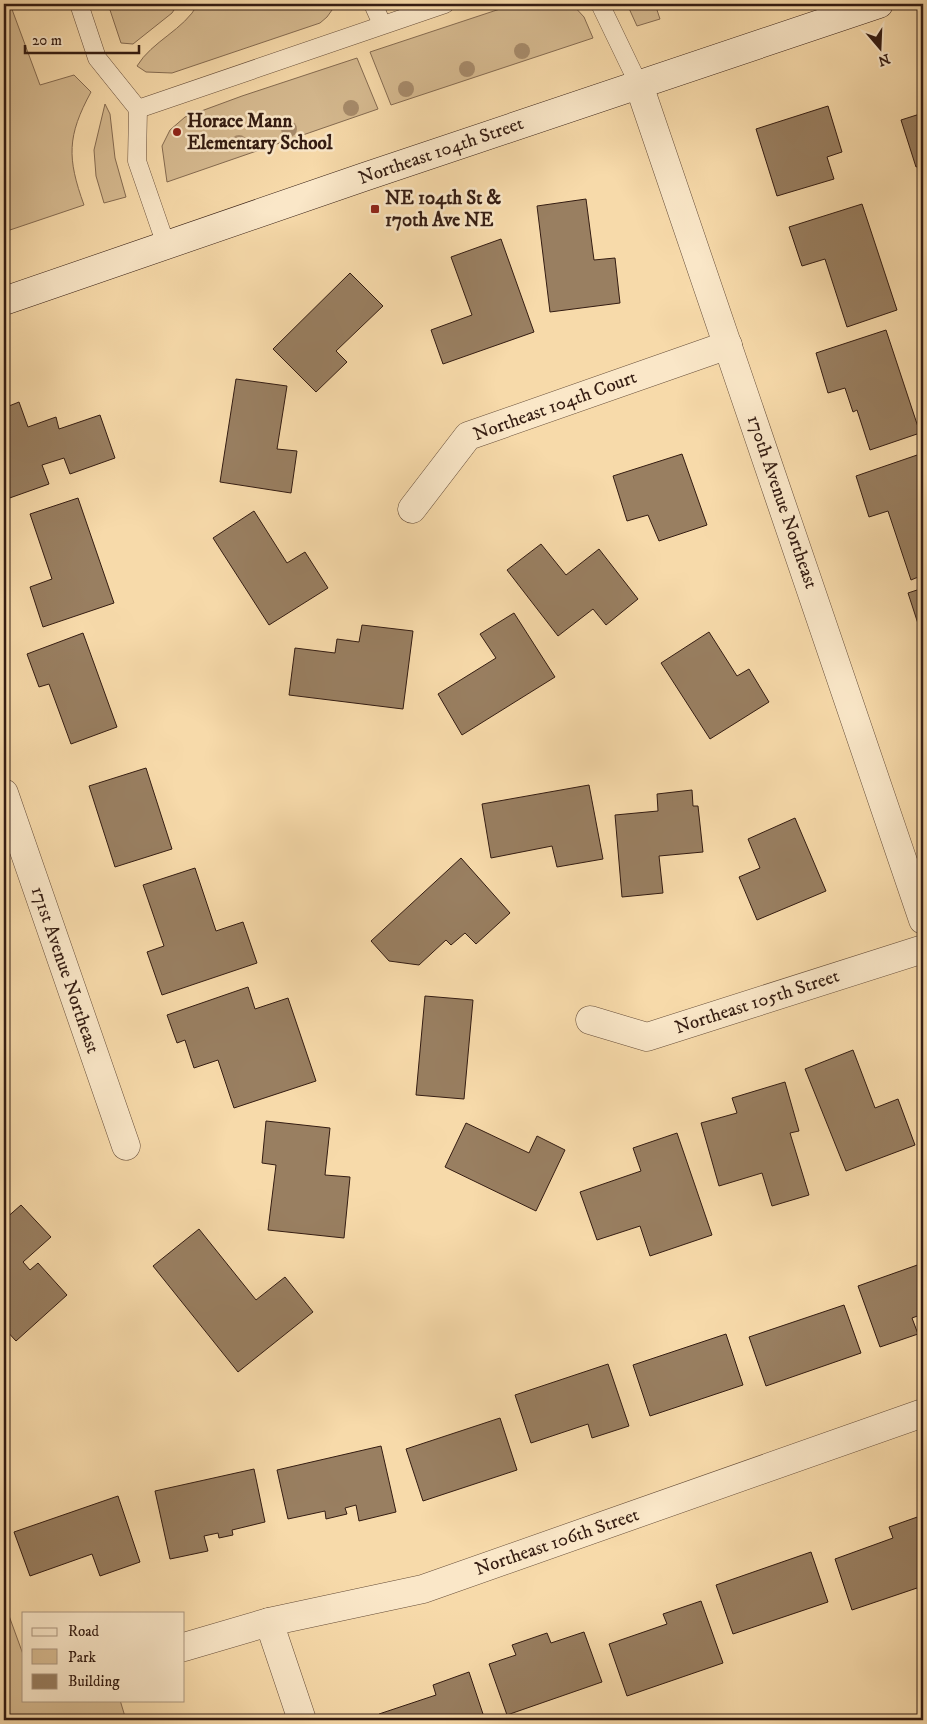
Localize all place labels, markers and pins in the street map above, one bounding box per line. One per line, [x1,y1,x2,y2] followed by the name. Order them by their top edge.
[187,110,333,155] place label: Horace Mann Elementary School
[171,126,183,138] marker: Horace Mann Elementary School
[385,187,501,232] place label: NE 104th St & 170th Ave NE
[369,203,381,215] marker: NE 104th St & 170th Ave NE

